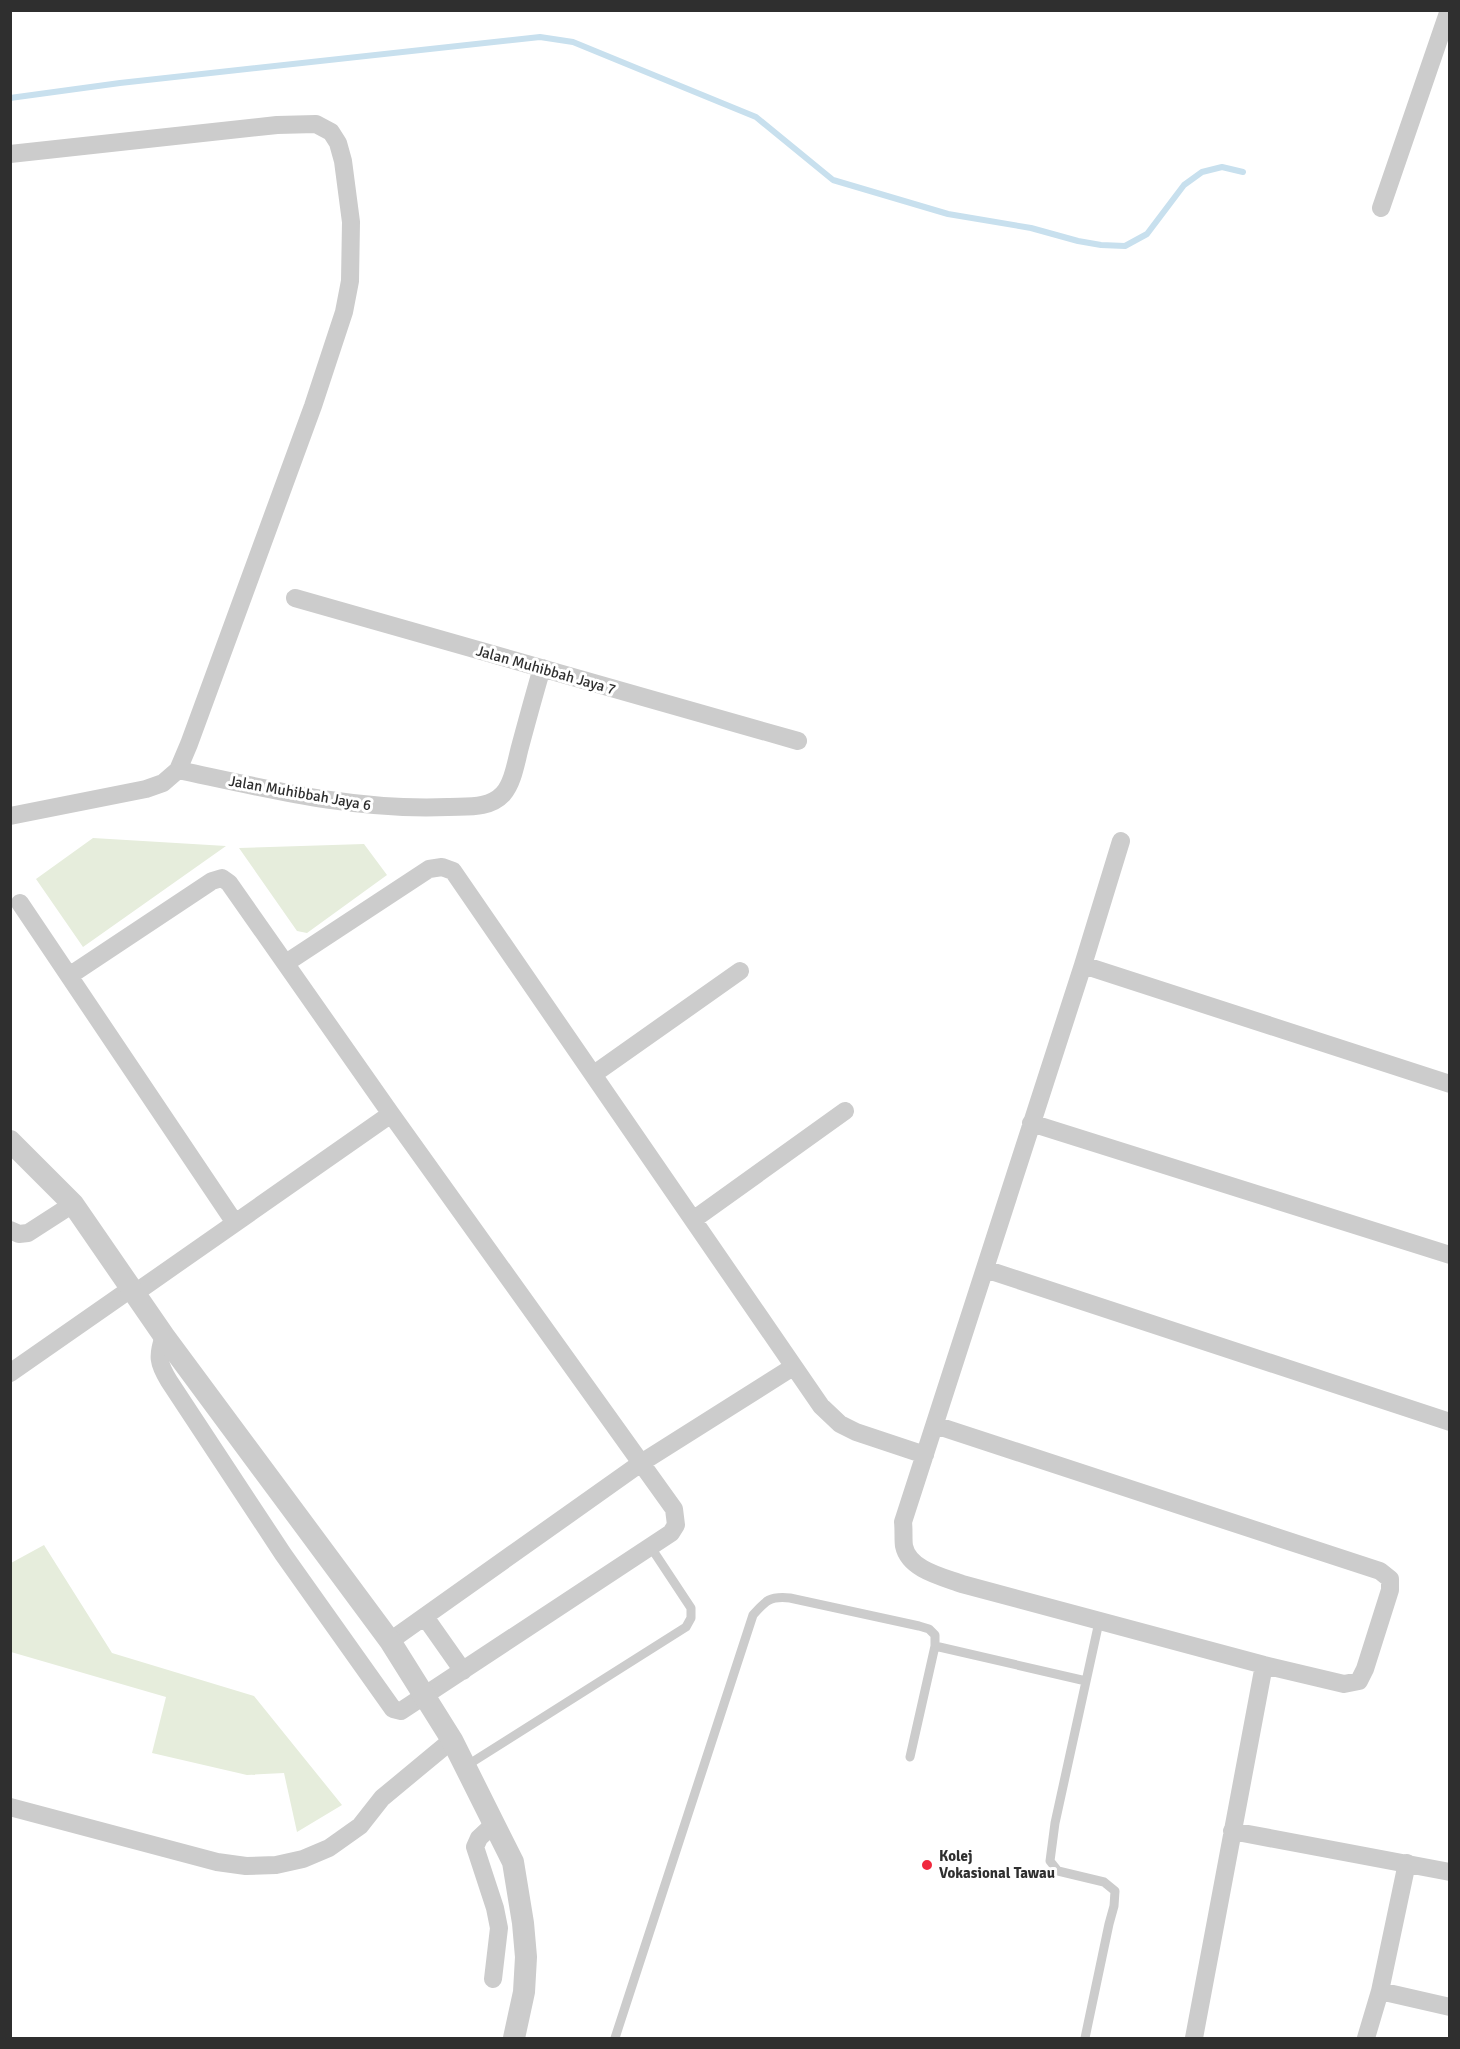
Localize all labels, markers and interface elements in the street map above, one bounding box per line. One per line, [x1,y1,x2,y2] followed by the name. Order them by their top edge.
[474,641,618,699] street label: Jalan Muhibbah Jaya 7
[227,772,373,814] street label: Jalan Muhibbah Jaya 6
[939,1847,1055,1882] place label: Kolej Vokasional Tawau
[920,1858,934,1872] marker: Kolej Vokasional Tawau

